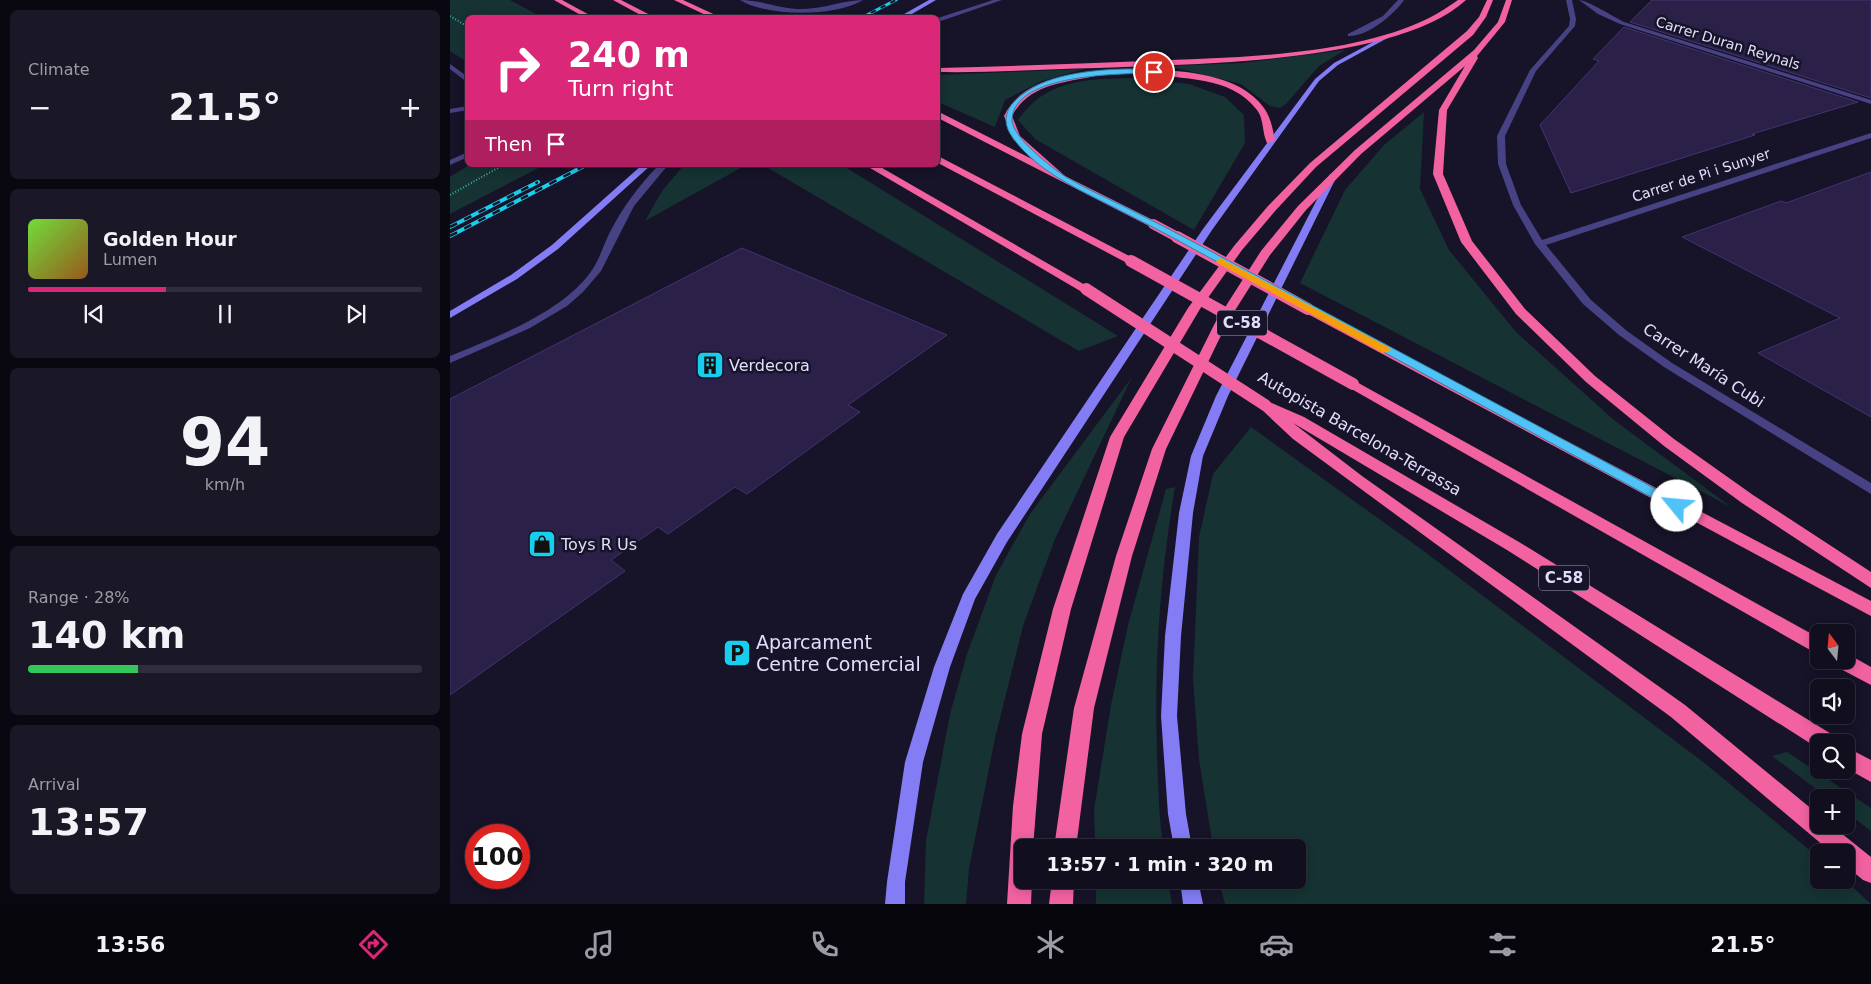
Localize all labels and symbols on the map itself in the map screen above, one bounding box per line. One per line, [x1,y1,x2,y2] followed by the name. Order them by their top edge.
[1654,13,1802,73] street label: Carrer Duran Reynals
[1133,51,1175,93] pin
[1630,145,1772,205] street label: Carrer de Pi i Sunyer
[1217,310,1267,336] road number: C-58
[1640,319,1768,412] street label: Carrer María Cubi
[695,350,725,380] building icon: Verdecora
[729,356,810,375] place label: Verdecora
[1255,367,1465,500] street label: Autopista Barcelona-Terrassa
[1650,479,1702,531] position arrow
[527,529,557,559] shop icon: Toys R Us
[560,535,637,554] place label: Toys R Us
[1539,566,1589,590] road number: C-58
[1810,624,1855,669] north arrow
[756,631,921,675] place label: Aparcament Centre Comercial
[722,638,752,668] parking icon: Aparcament Centre Comercial
[465,824,530,889] speed limit sign: 100

